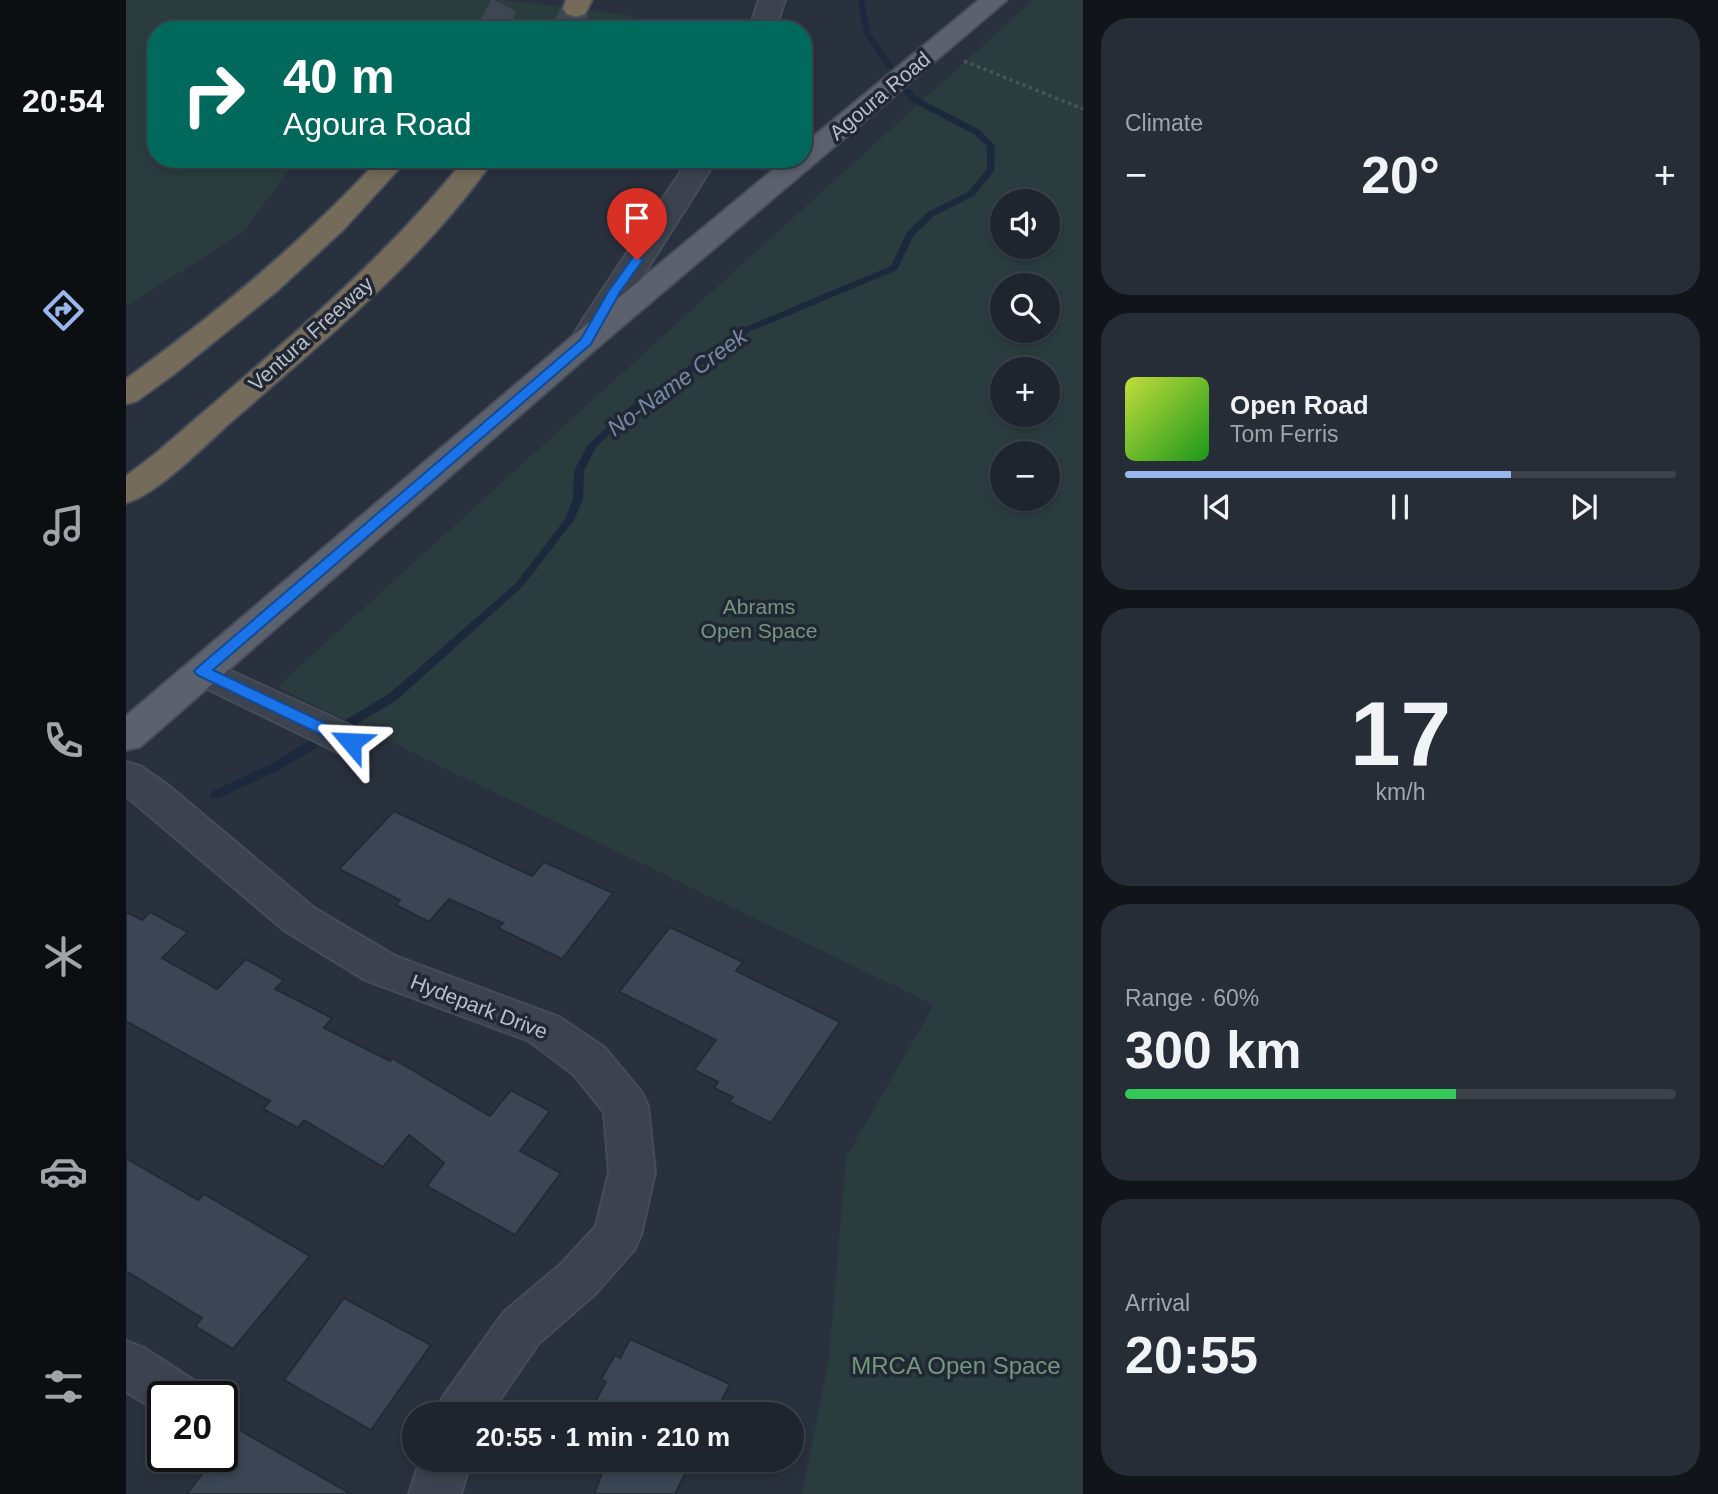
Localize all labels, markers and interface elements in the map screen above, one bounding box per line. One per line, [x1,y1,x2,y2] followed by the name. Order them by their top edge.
[825,47,934,144] street label: Agoura Road
[168,49,259,140] icon: right
[283,49,395,103] text: 40 m
[22,83,104,119] text: 20:54
[283,106,472,142] text: Agoura Road
[1125,110,1203,136] text: Climate
[1361,146,1440,204] text: 20°
[1125,154,1147,196] text: −
[1654,154,1676,196] text: +
[607,188,667,260] pin
[990,189,1060,511] map controls
[990,189,1060,259] button: sound
[618,199,656,237] icon: arrive
[244,272,378,395] street label: Ventura Freeway
[990,273,1060,343] button: search
[39,286,88,335] icon: directions
[602,322,753,441] water label: No-Name Creek
[990,357,1060,427] button: +
[1230,390,1369,420] text: Open Road
[1230,421,1339,447] text: Tom Ferris
[990,441,1060,511] button: −
[1198,488,1236,526] icon: previous
[1381,488,1419,526] icon: pause
[1565,488,1603,526] icon: next
[39,501,88,550] icon: music
[701,595,817,642] park label: Abrams Open Space
[1350,683,1451,784] text: 17
[314,705,388,779] position arrow
[39,716,88,765] icon: phone
[1376,779,1425,805] text: km/h
[39,932,88,981] icon: climate
[408,970,551,1043] street label: Hydepark Drive
[1125,985,1259,1011] text: Range · 60%
[1125,1021,1301,1079] text: 300 km
[39,1147,88,1196] icon: car
[1125,1290,1190,1316] text: Arrival
[1125,1326,1258,1384] text: 20:55
[851,1352,1061,1379] park label: MRCA Open Space
[39,1362,88,1411] icon: filters
[147,1381,238,1472] speed limit sign: 20
[476,1422,730,1452] text: 20:55 · 1 min · 210 m

